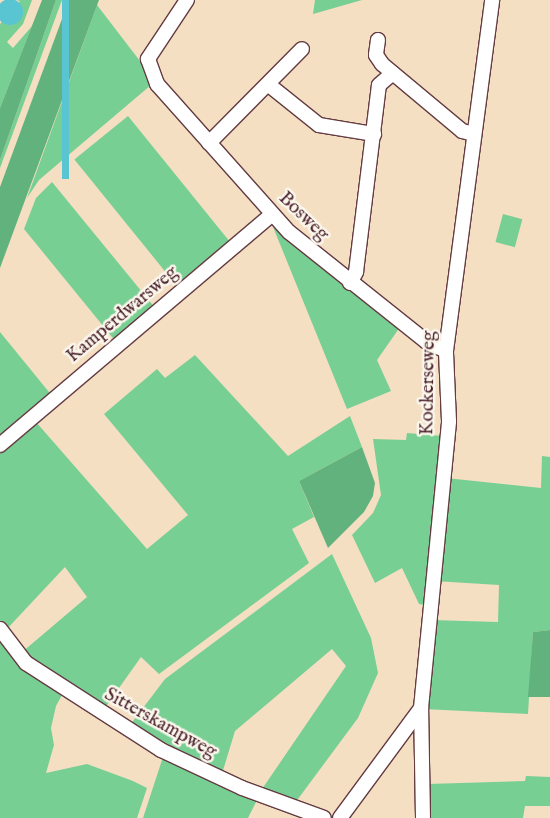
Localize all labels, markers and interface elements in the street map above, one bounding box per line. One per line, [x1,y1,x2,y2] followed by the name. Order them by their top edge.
[273,188,333,246] street label: Bosweg
[63,262,183,368] street label: Kamperdwarsweg
[417,330,441,436] street label: Kockerseweg
[100,684,220,764] street label: Sitterskampweg

